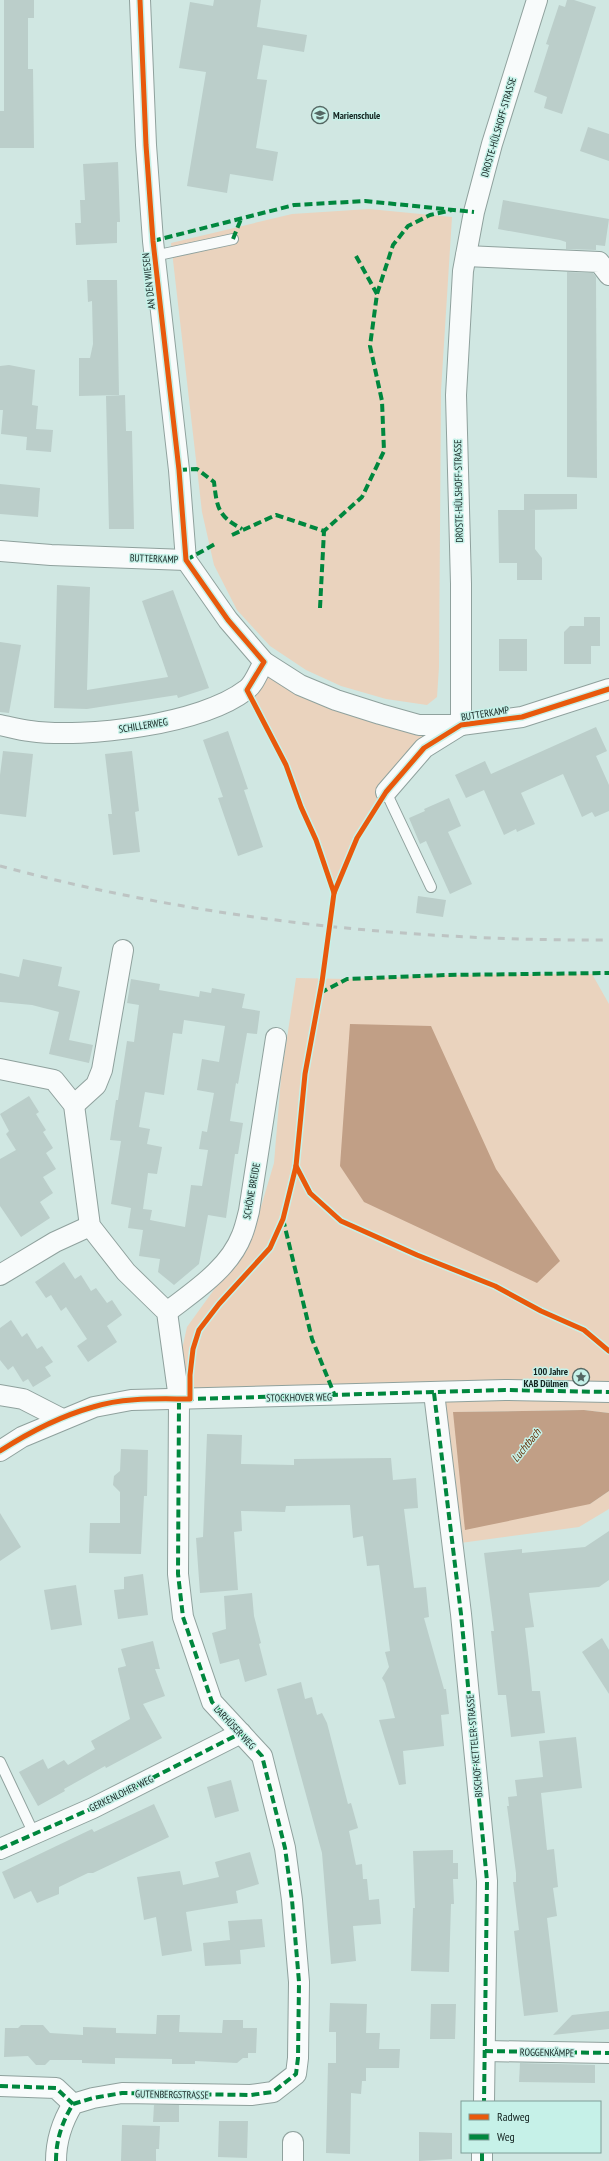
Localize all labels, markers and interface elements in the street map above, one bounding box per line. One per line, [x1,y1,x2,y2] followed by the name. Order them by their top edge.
[478,76,519,179] street label: DROSTE-HÜLSHOFF-STRASSE
[310,105,330,125] school or university icon: Marienschule
[333,109,380,122] place label: Marienschule
[139,252,158,310] street label: AN DEN WIESEN
[451,439,466,543] street label: DROSTE-HÜLSHOFF-STRASSE
[130,551,179,566] street label: BUTTERKAMP
[460,703,511,724] street label: BUTTERKAMP
[118,715,169,736] street label: SCHILLERWEG
[240,1162,263,1220] street label: SCHÖNE BREIDE
[523,1365,569,1390] place label: 100 Jahre KAB Dülmen
[571,1367,591,1387] place icon: 100 Jahre KAB Dülmen
[266,1390,332,1405] street label: STOCKHOVER WEG
[508,1425,544,1465] water label: Luchtbach
[464,1694,485,1798] street label: BISCHOF-KETTELER-STRASSE
[211,1703,258,1752] street label: LARHÜSER WEG
[87,1772,156,1815] street label: GERKENLOHER WEG
[520,2046,574,2059] street label: ROGGENKÄMPE
[135,2087,209,2102] street label: GUTENBERGSTRASSE
[461,2101,601,2153] legend
[497,2109,530,2124] text: Radweg
[497,2129,515,2144] text: Weg

